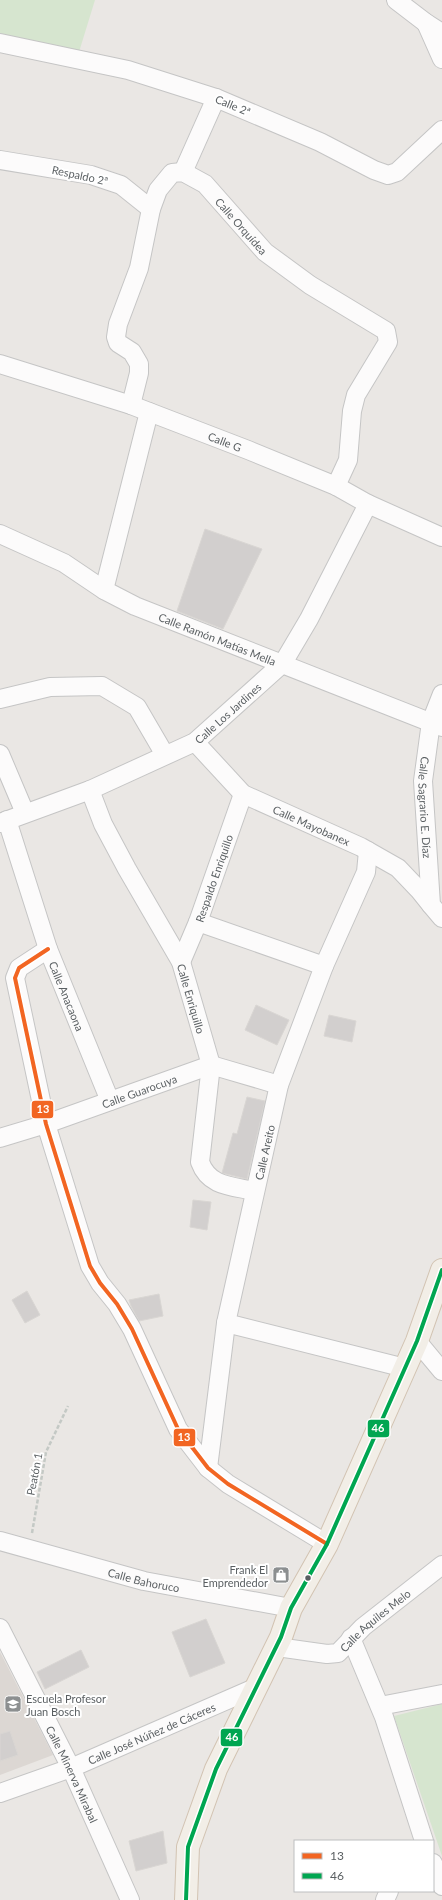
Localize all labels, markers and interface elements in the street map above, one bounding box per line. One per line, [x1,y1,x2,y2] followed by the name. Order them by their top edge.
[213,92,253,118] street label: Calle 2ª
[51,163,109,187] street label: Respaldo 2ª
[213,195,270,257] street label: Calle Orquídea
[206,429,244,453] street label: Calle G
[157,610,278,667] street label: Calle Ramón Matías Mella
[192,680,264,746] street label: Calle Los Jardines
[416,756,434,859] street label: Calle Sagrario E. Díaz
[271,802,353,848] street label: Calle Mayobanex
[192,833,235,924] street label: Respaldo Enriquillo
[47,959,87,1033] street label: Calle Anacaona
[175,962,208,1035] street label: Calle Enriquillo
[100,1071,178,1110] street label: Calle Guarocuya
[31,1100,54,1119] line badge: 13
[37,1102,49,1115] text: 13
[252,1123,276,1181] street label: Calle Areito
[367,1419,390,1438] line badge: 46
[372,1421,385,1434] text: 46
[173,1428,196,1447] line badge: 13
[178,1430,190,1443] text: 13
[24,1452,44,1496] street label: Peatón 1
[202,1563,268,1589] place label: Frank El Emprendedor
[107,1565,181,1594] street label: Calle Bahoruco
[271,1565,291,1585] shop icon: Frank El Emprendedor
[303,1573,313,1583] unlabelled marker
[337,1586,413,1654] street label: Calle Aquiles Melo
[26,1692,106,1718] place label: Escuela Profesor Juan Bosch
[3,1694,23,1714] school or university icon: Escuela Profesor Juan Bosch
[86,1699,217,1766] street label: Calle José Núñez de Cáceres
[44,1723,101,1824] street label: Calle Minerva Mirabal
[220,1728,243,1747] line badge: 46
[226,1730,239,1743] text: 46
[294,1840,434,1892] legend
[330,1848,344,1863] text: 13
[330,1868,344,1883] text: 46

